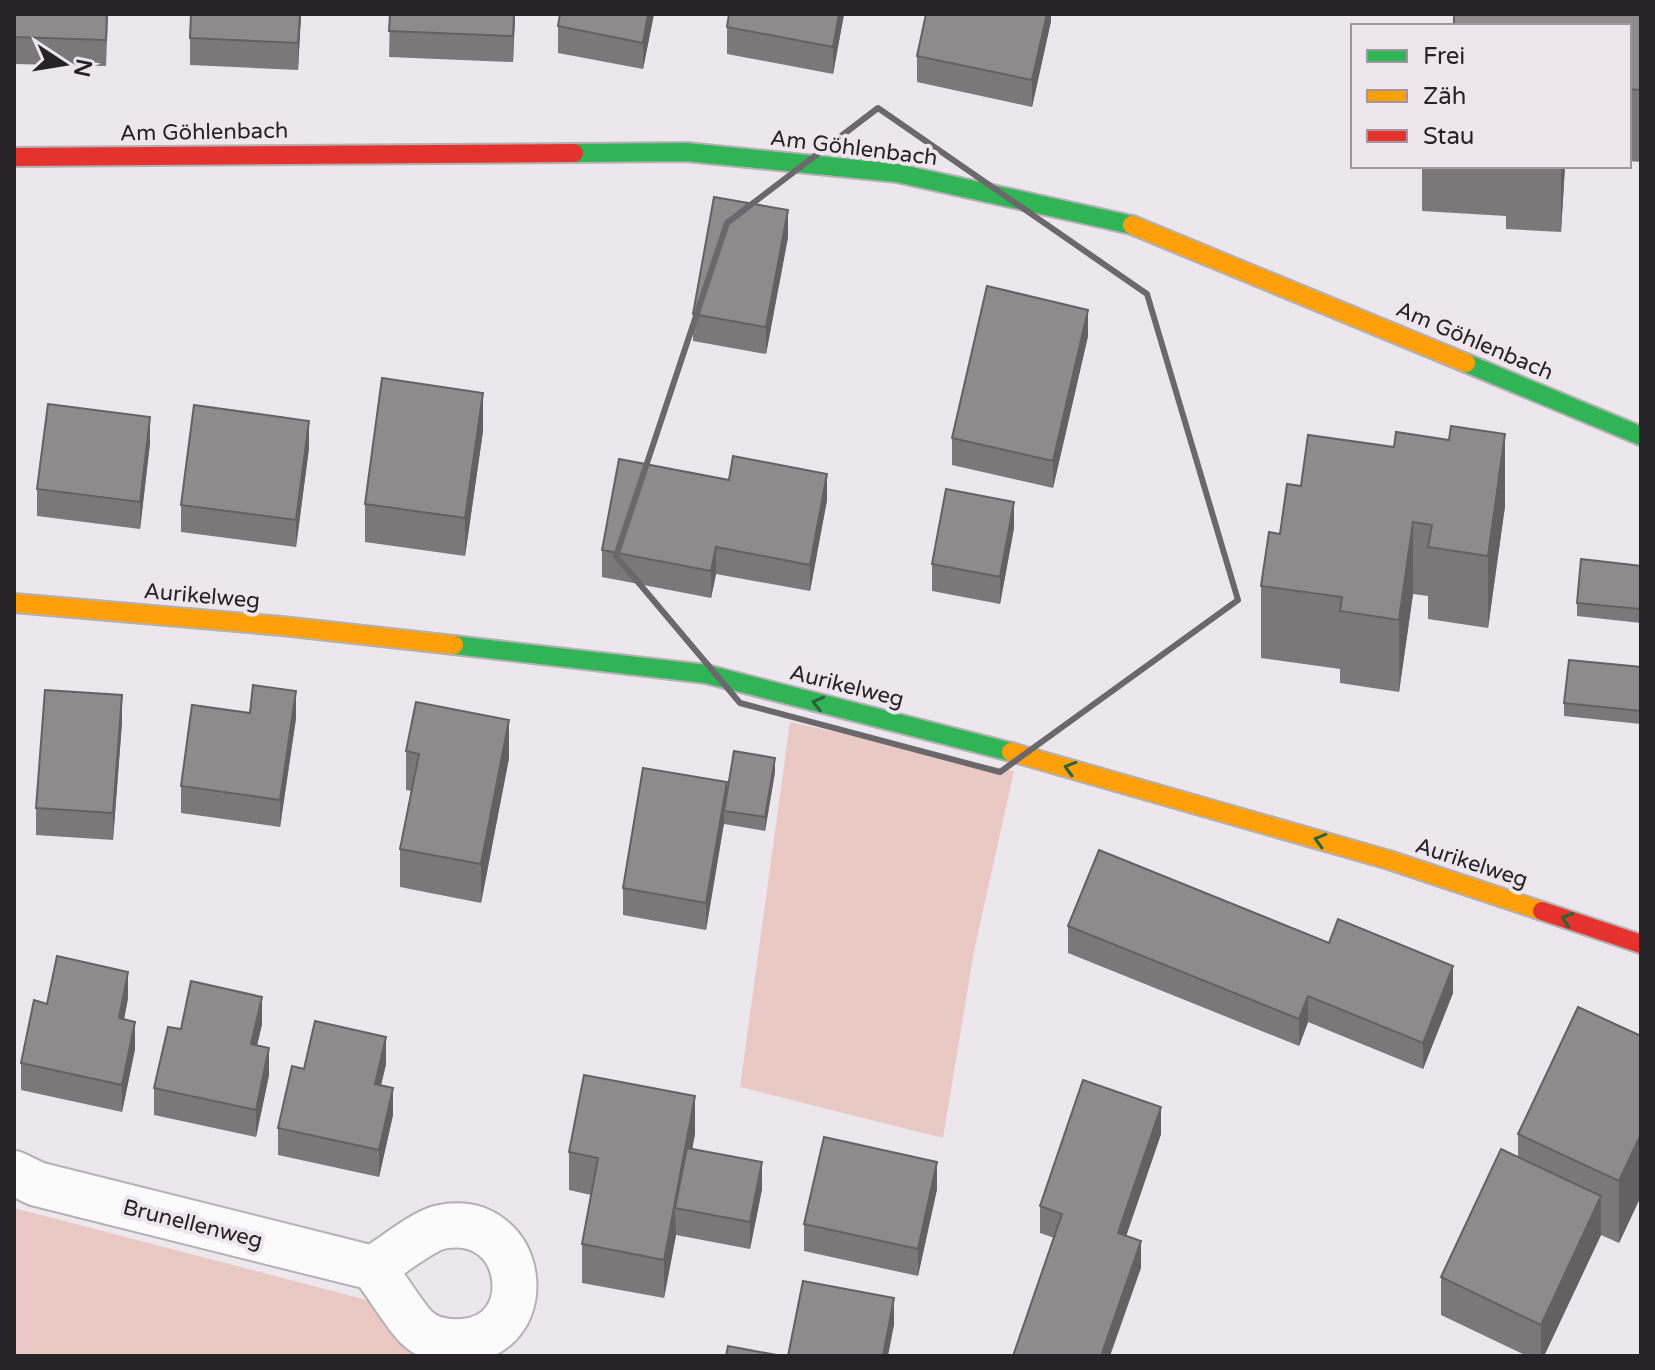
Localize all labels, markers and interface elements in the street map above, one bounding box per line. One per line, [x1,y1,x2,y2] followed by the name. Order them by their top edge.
[24,24,104,104] north arrow
[1351,24,1631,168] legend
[1423,42,1465,71] text: Frei
[68,57,97,79] text: N
[1423,82,1466,111] text: Zäh
[120,118,288,146] street label: Am Göhlenbach
[1423,122,1474,151] text: Stau
[769,125,939,171] street label: Am Göhlenbach
[1392,296,1557,386] street label: Am Göhlenbach
[143,578,261,614] street label: Aurikelweg
[787,659,907,713] street label: Aurikelweg
[812,695,825,712] one-way arrow
[1063,761,1077,777] one-way arrow
[1313,833,1327,849] one-way arrow
[1412,833,1531,893] street label: Aurikelweg
[1561,913,1575,929] one-way arrow
[120,1194,265,1254] street label: Brunellenweg

